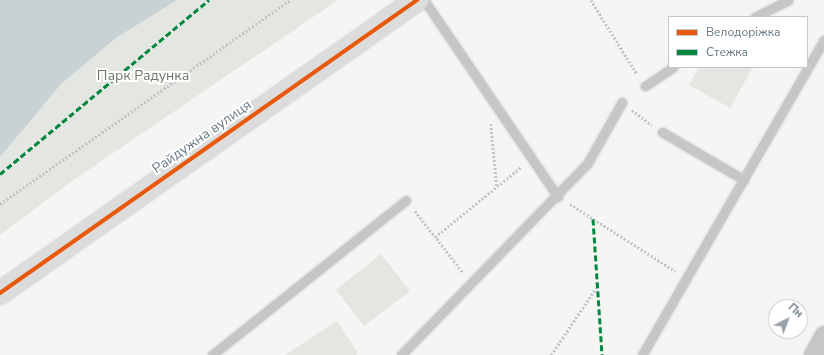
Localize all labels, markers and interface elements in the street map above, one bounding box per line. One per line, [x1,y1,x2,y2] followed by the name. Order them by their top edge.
[668,16,808,68] legend
[706,24,780,40] text: Велодоріжка
[706,44,748,60] text: Стежка
[97,68,189,84] park label: Парк Радунка
[149,97,255,177] street label: Райдужна вулиця
[768,299,808,339] north arrow
[785,300,806,321] text: Пн

